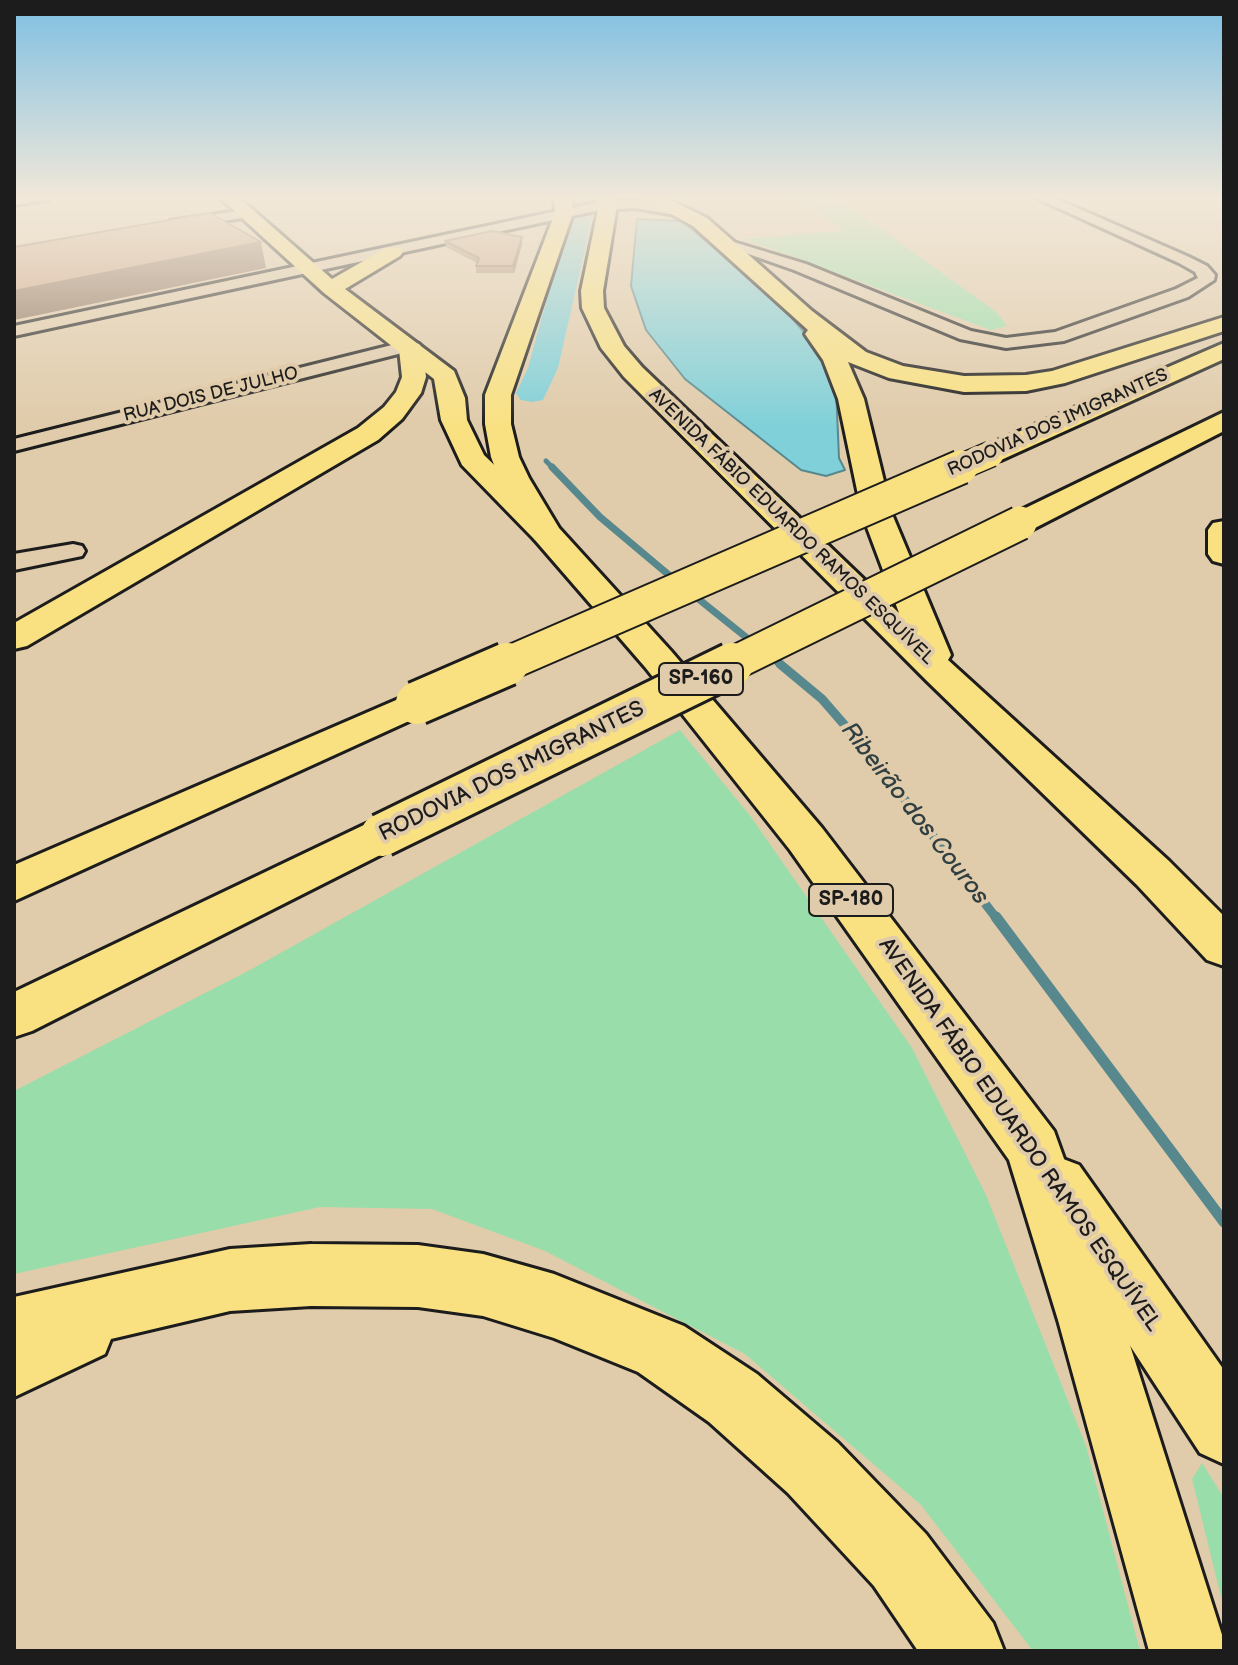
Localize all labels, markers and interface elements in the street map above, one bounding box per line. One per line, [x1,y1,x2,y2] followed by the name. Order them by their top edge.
[121,363,301,427] street label: RUA DOIS DE JULHO
[945,365,1171,481] street label: RODOVIA DOS IMIGRANTES
[644,384,938,670] street label: AVENIDA FÁBIO EDUARDO RAMOS ESQUÍVEL
[659,663,743,695] road number: SP-160
[375,696,649,848] street label: RODOVIA DOS IMIGRANTES
[834,717,994,911] water label: Ribeirão dos Couros
[809,884,893,916] road number: SP-180
[872,933,1166,1337] street label: AVENIDA FÁBIO EDUARDO RAMOS ESQUÍVEL

